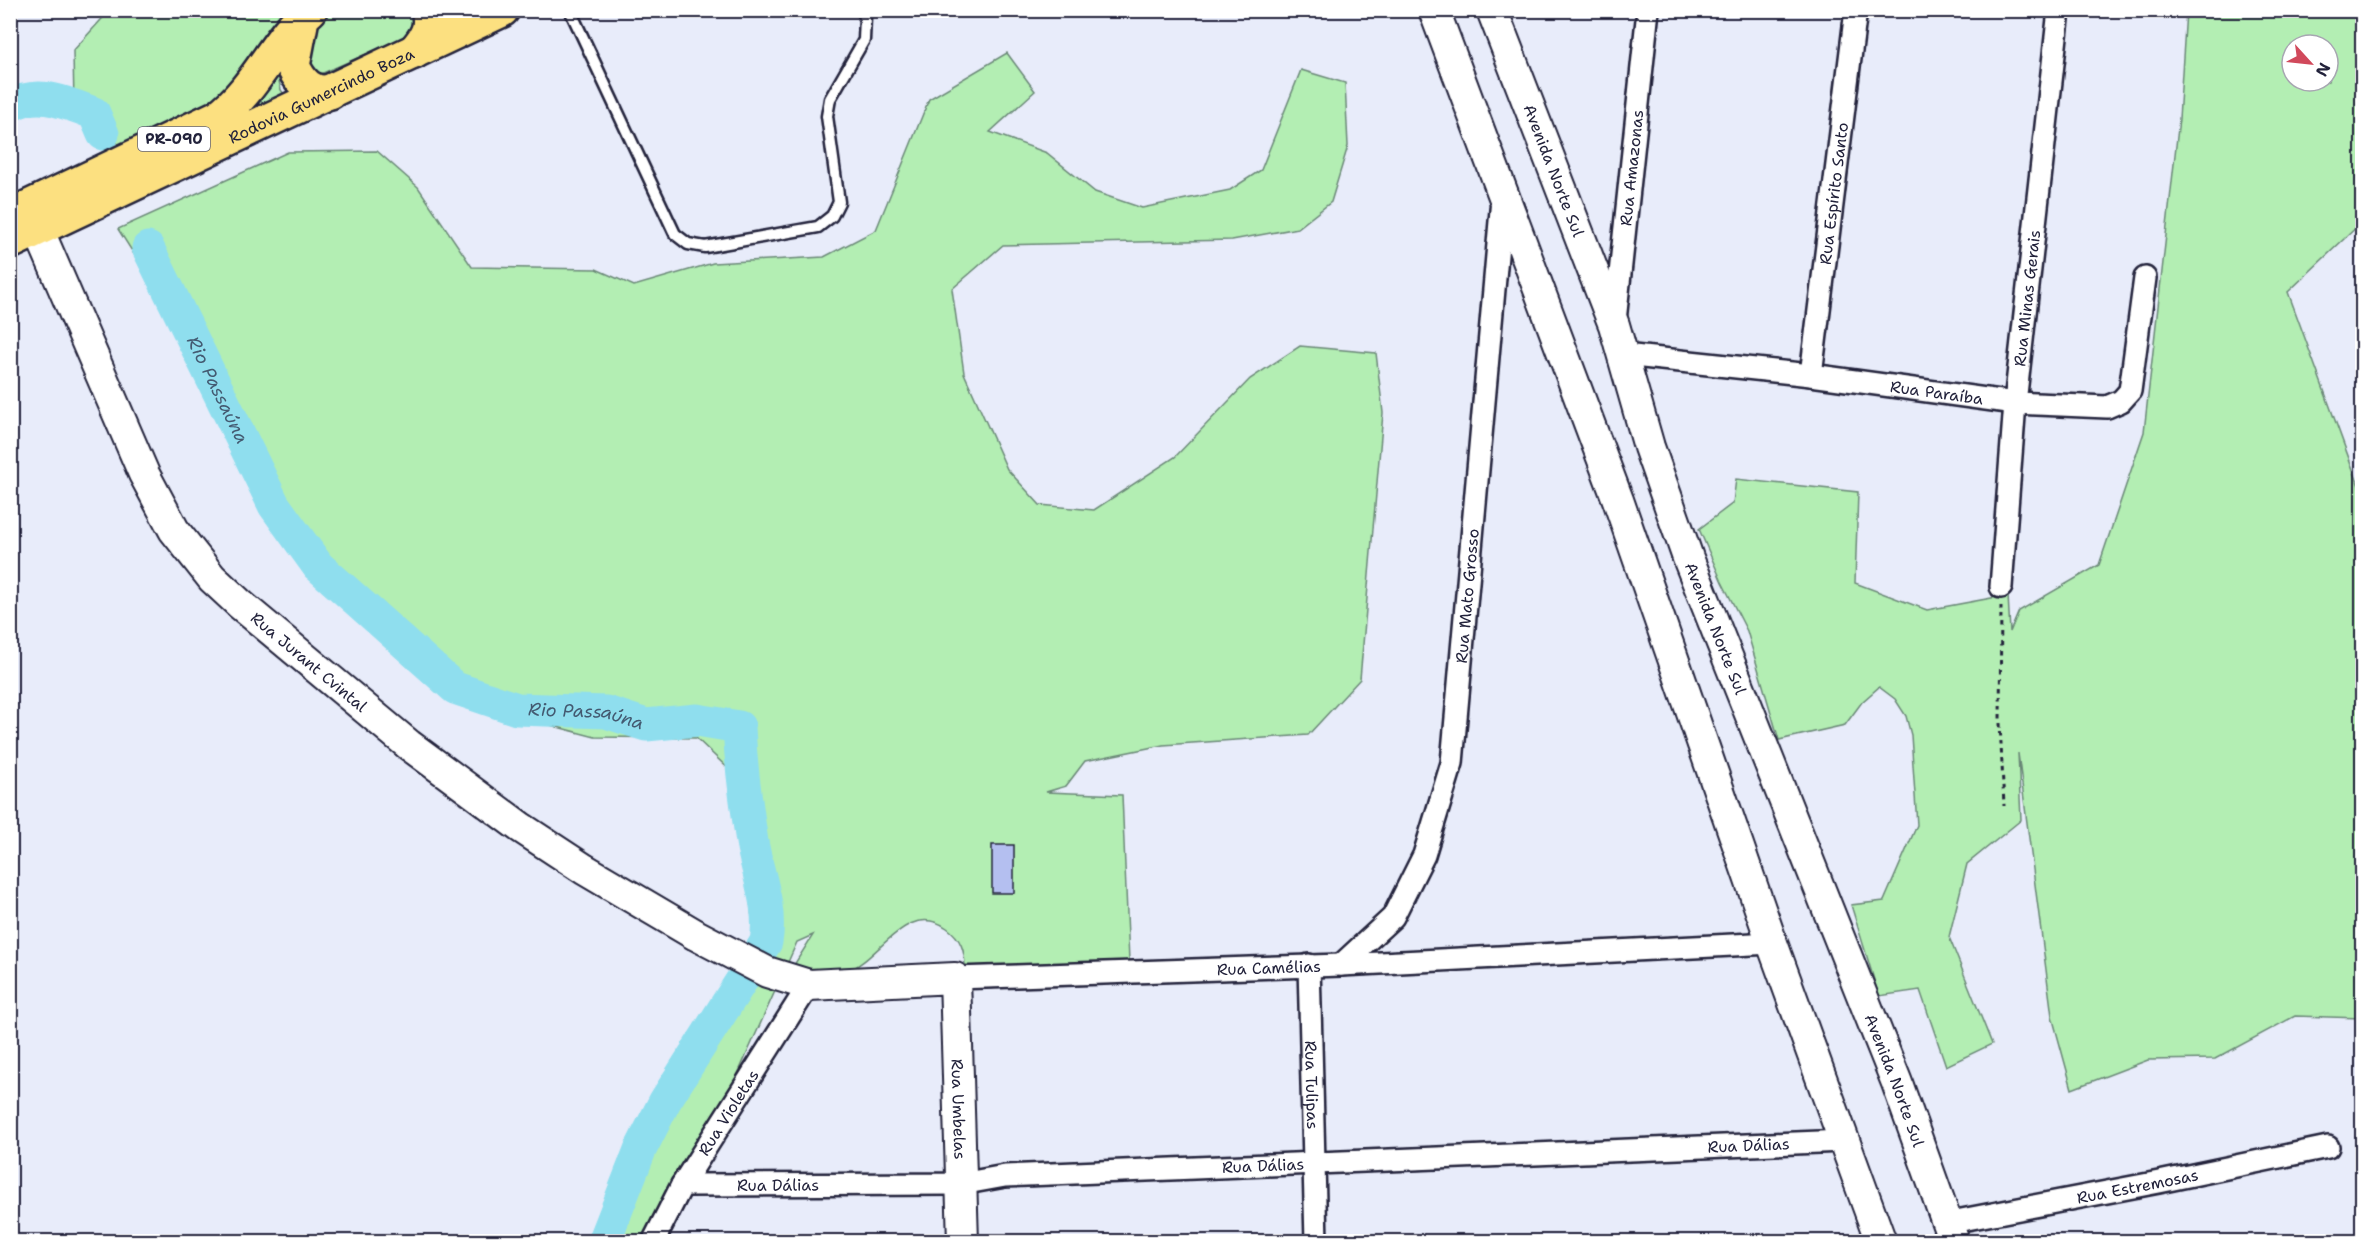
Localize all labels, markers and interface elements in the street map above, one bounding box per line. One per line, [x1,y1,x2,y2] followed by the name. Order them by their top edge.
[2280,33,2340,93] north arrow
[225,42,417,148] street label: Rodovia Gumercindo Boza
[2311,59,2335,80] text: N
[1519,101,1589,240] street label: Avenida Norte Sul
[1615,109,1648,227] street label: Rua Amazonas
[1814,121,1853,266] street label: Rua Espírito Santo
[138,127,210,151] road number: PR-090
[2009,229,2045,368] street label: Rua Minas Gerais
[181,332,254,448] water label: Rio Passaúna
[1889,375,1985,409] street label: Rua Paraíba
[1450,528,1483,664] street label: Rua Mato Grosso
[1680,559,1752,698] street label: Avenida Norte Sul
[247,607,372,717] street label: Rua Jurant Cvintal
[528,697,647,736] water label: Rio Passaúna
[1216,955,1321,980] street label: Rua Camélias
[1860,1011,1930,1150] street label: Avenida Norte Sul
[1300,1040,1324,1130] street label: Rua Tulipas
[947,1059,971,1160] street label: Rua Umbelas
[693,1065,763,1159] street label: Rua Violetas
[1707,1133,1790,1157] street label: Rua Dálias
[1222,1153,1305,1177] street label: Rua Dálias
[2075,1164,2200,1208] street label: Rua Estremosas
[737,1174,819,1195] street label: Rua Dálias

